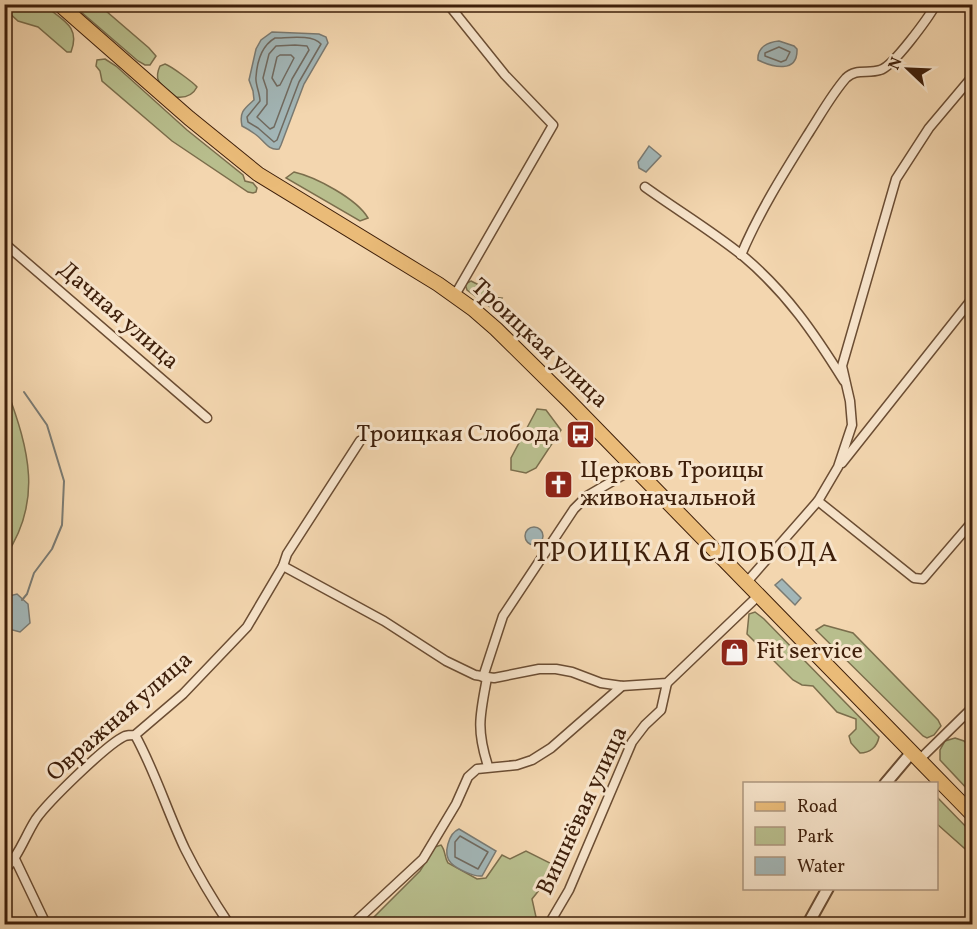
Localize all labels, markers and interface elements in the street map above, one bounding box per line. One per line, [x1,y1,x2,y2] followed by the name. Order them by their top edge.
[878,39,938,99] north arrow
[884,54,909,74] text: N
[50,254,186,378] street label: Дачная улица
[463,271,615,417] street label: Троицкая улица
[356,418,560,452] place label: Троицкая Слобода
[565,419,597,451] bus stop icon: Троицкая Слобода
[580,454,764,516] place label: Церковь Троицы живоначальной
[543,469,575,501] church icon: Церковь Троицы живоначальной
[533,535,839,573] district label: ТРОИЦКАЯ СЛОБОДА
[756,635,863,669] place label: Fit service
[719,636,751,668] shop icon: Fit service
[39,644,201,790] street label: Овражная улица
[529,721,637,901] street label: Вишнёвая улица
[743,782,938,890] legend
[797,795,838,820] text: Road
[797,825,834,850] text: Park
[797,855,845,880] text: Water

